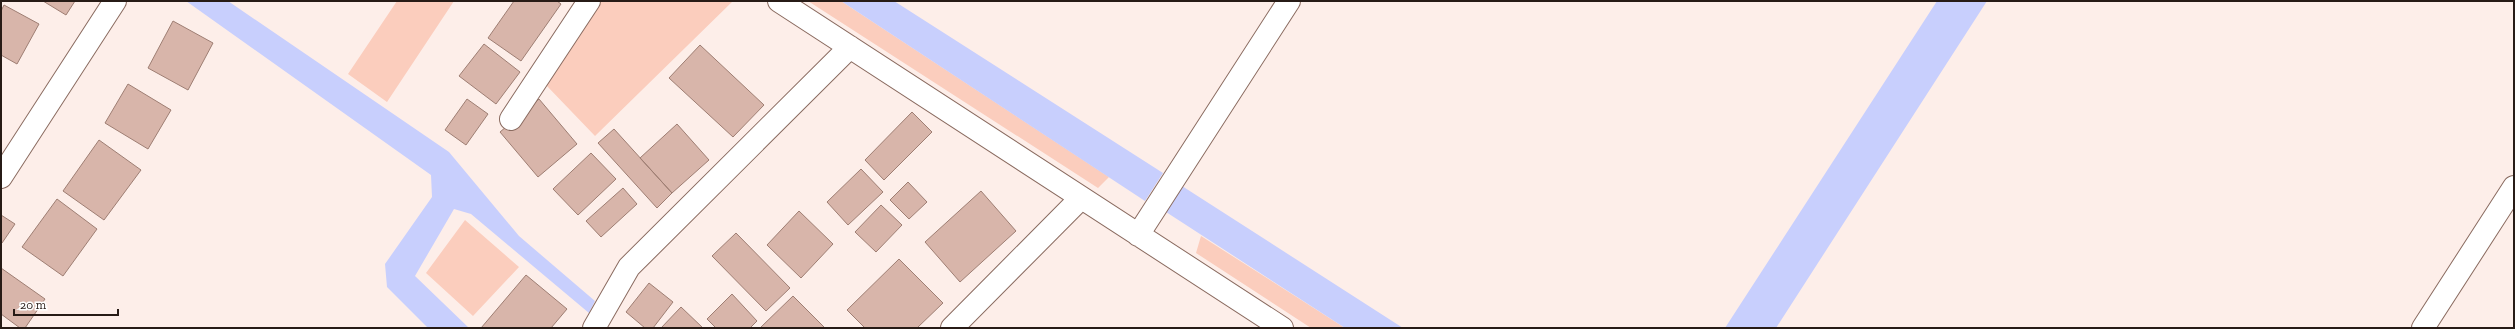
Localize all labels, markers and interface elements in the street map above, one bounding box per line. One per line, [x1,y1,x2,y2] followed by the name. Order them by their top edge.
[14,291,118,317] scale bar
[20,298,47,312] text: 20 m

